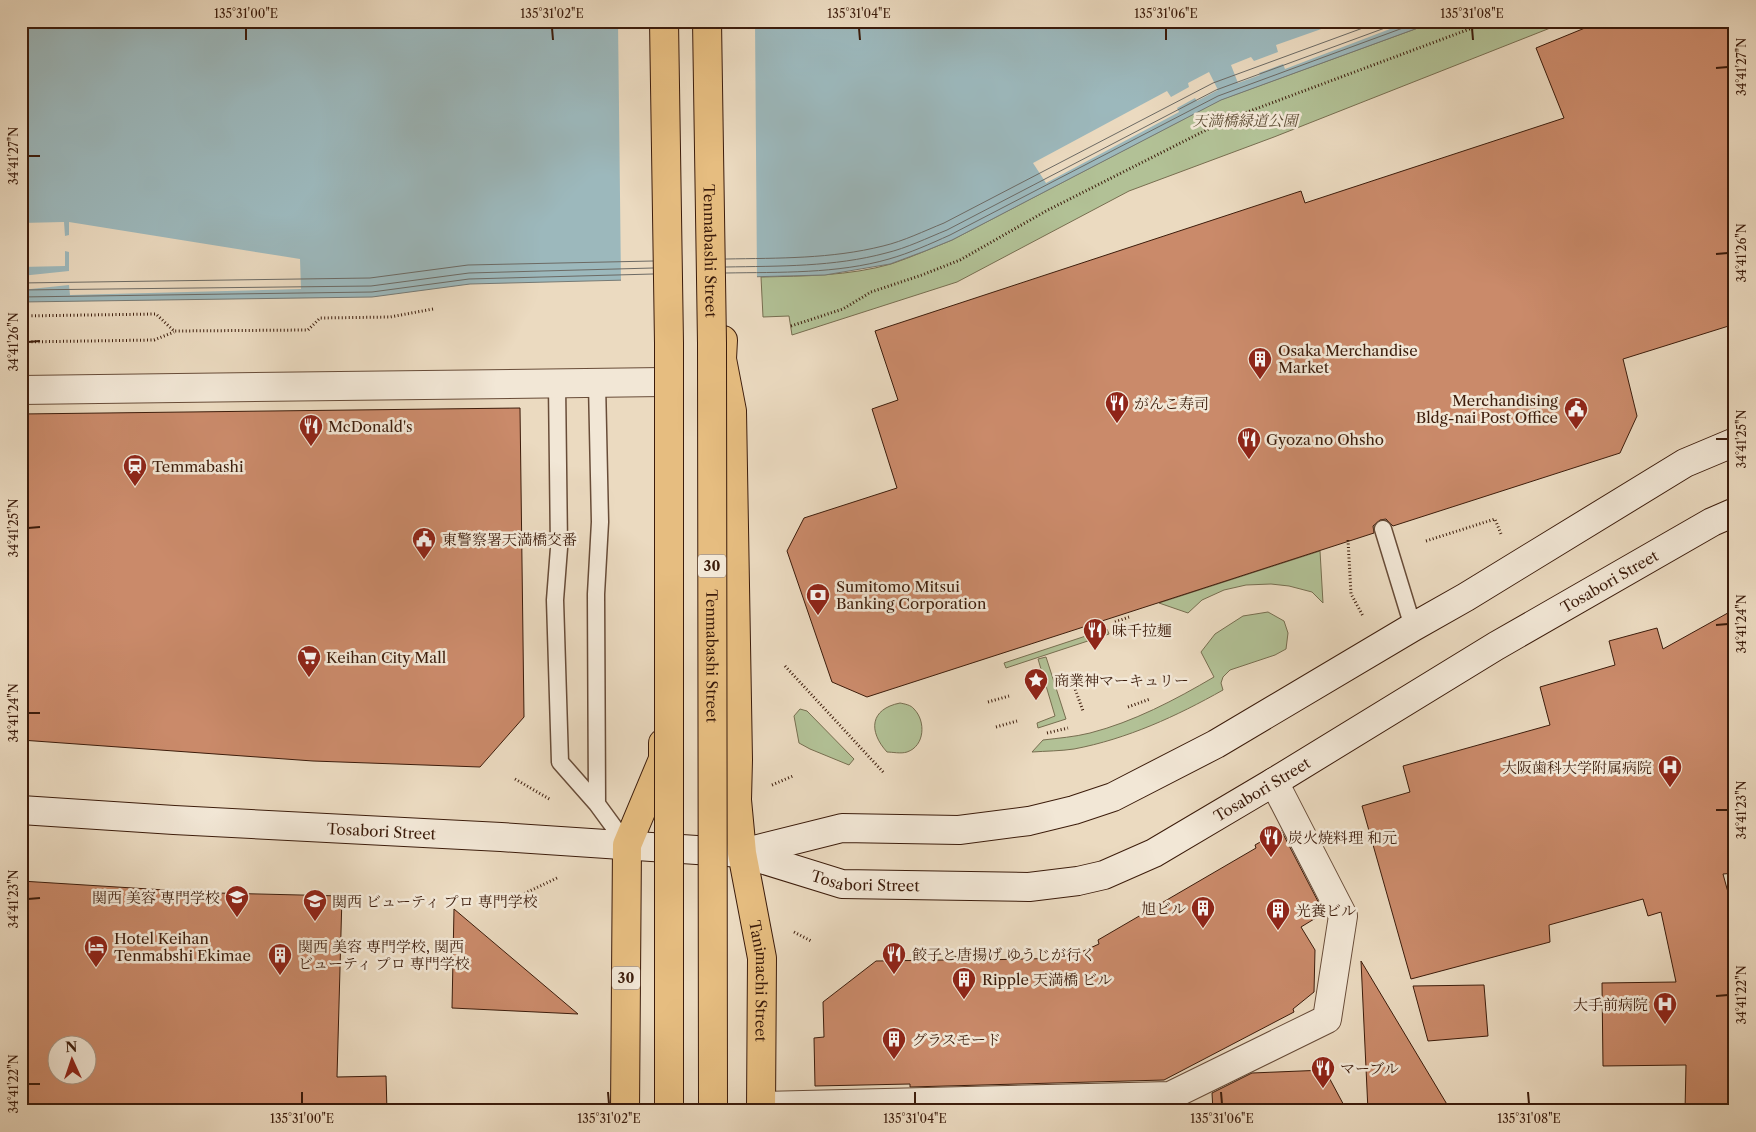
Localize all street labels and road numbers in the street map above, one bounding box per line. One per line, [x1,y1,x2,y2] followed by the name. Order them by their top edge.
[700,184,721,319] street label: Tenmabashi Street
[1557,545,1662,616] street label: Tosabori Street
[698,554,726,578] road number: 30
[703,589,722,723] street label: Tenmabashi Street
[1210,752,1314,825] street label: Tosabori Street
[326,818,437,843] street label: Tosabori Street
[809,866,920,895] street label: Tosabori Street
[746,919,772,1043] street label: Tanimachi Street
[612,966,640,990] road number: 30

